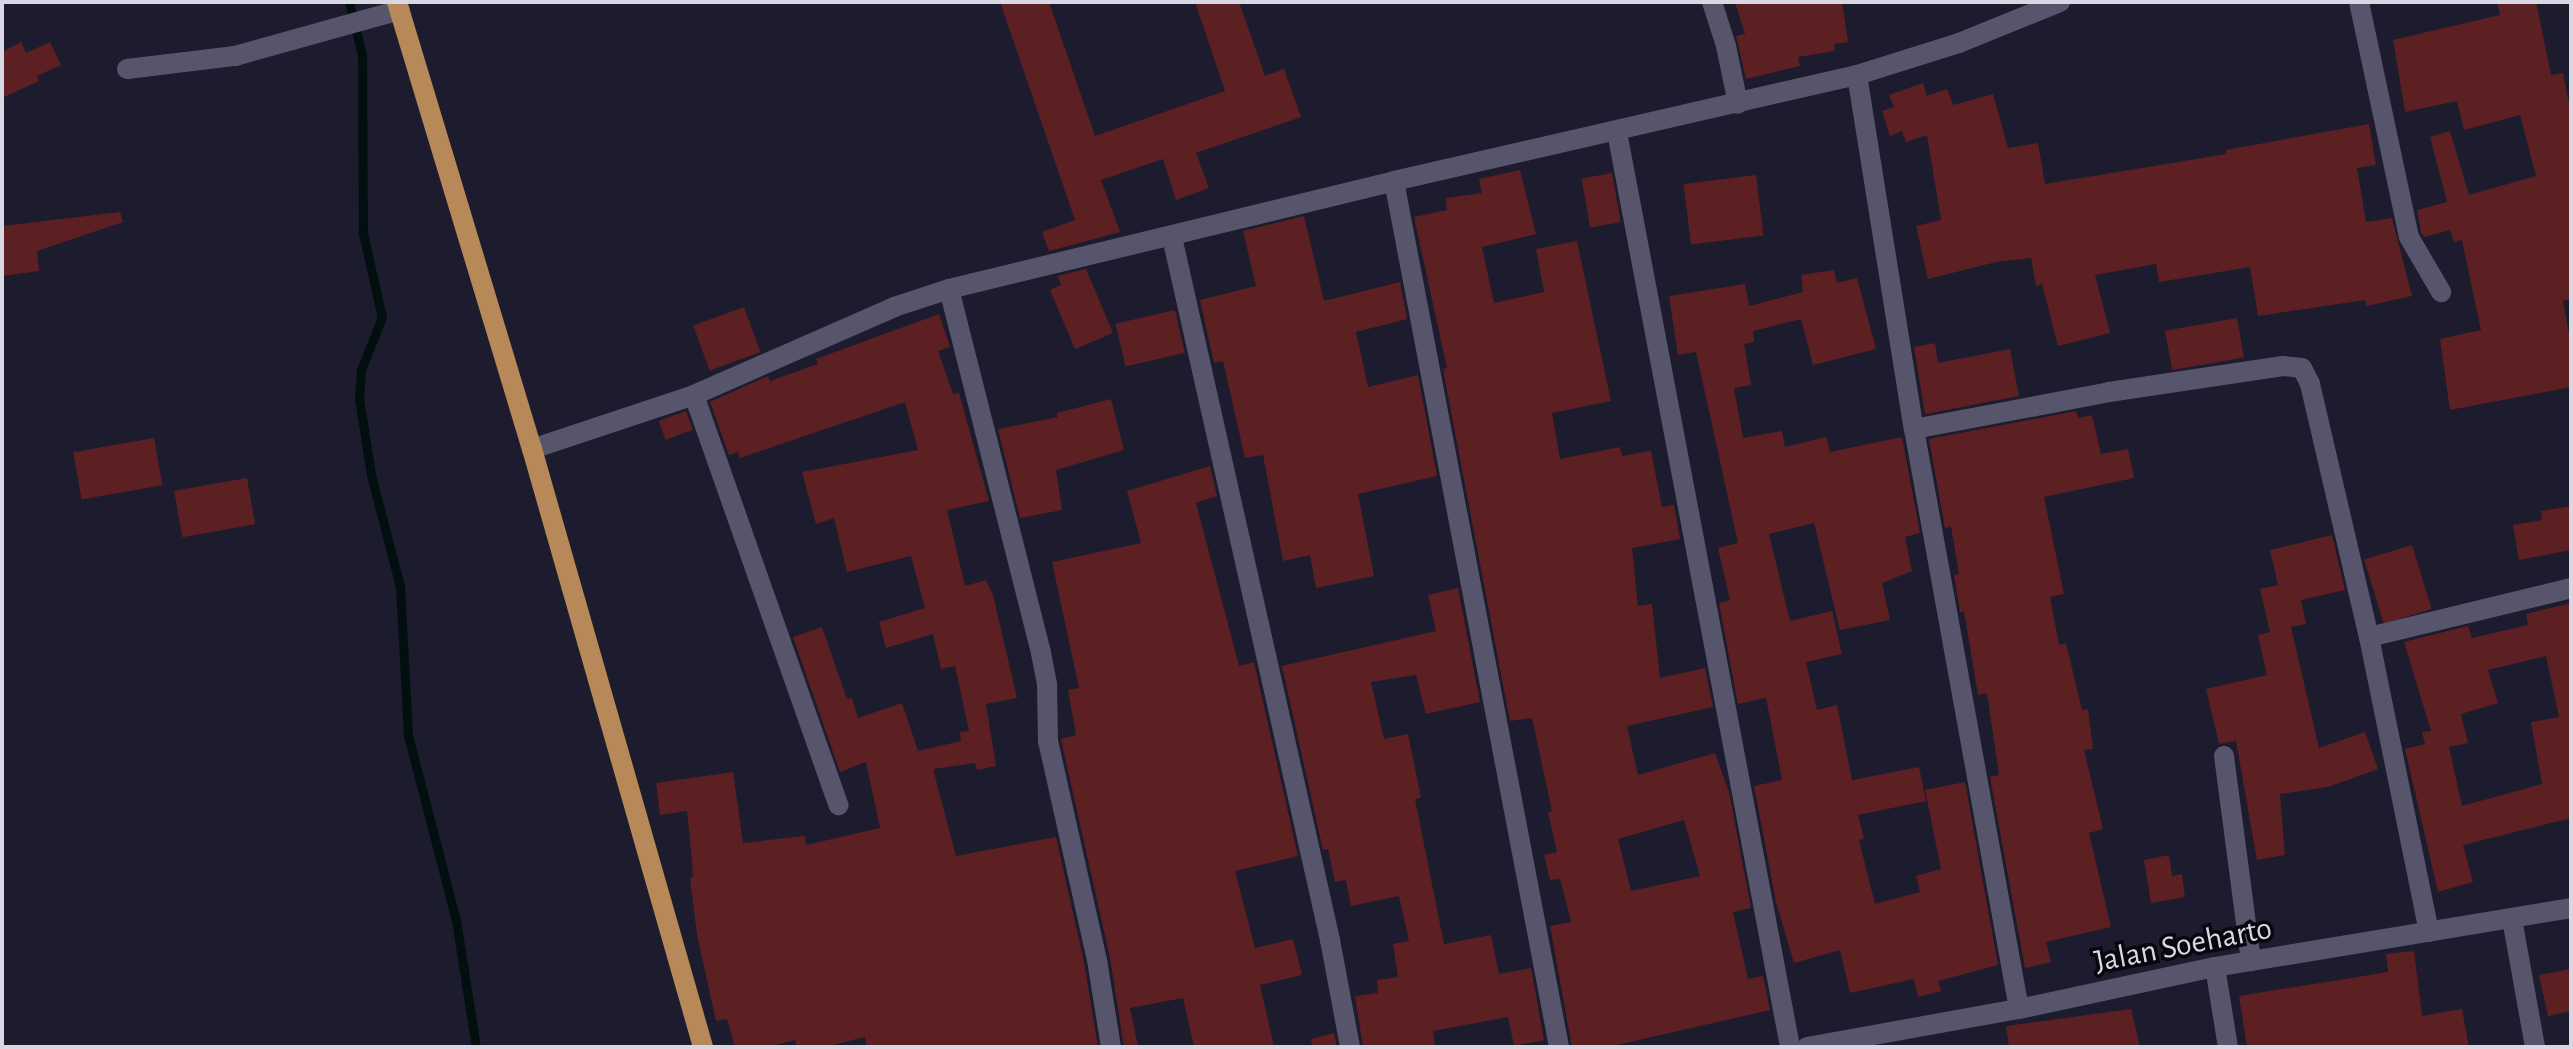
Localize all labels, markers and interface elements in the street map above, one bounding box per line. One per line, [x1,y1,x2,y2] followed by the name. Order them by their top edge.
[2091,909,2275,981] street label: Jalan Soeharto

